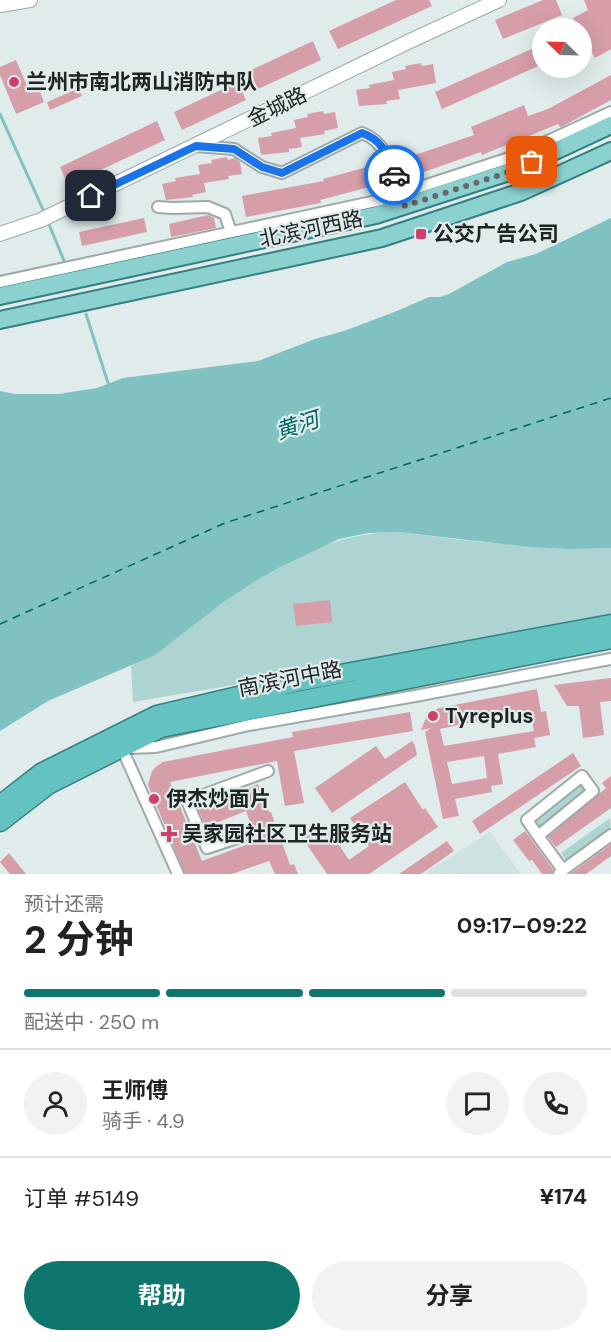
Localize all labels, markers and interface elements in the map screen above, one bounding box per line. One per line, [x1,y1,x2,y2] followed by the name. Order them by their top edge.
[532,18,592,78] north arrow
[532,18,592,78] map controls
[26,68,257,96] place label: 兰州市南北两山消防中队
[7,75,21,89] marker: 兰州市南北两山消防中队
[243,81,311,133] street label: 金城路
[506,136,557,187] pin
[364,145,424,205] courier
[515,145,548,178] icon: bag
[378,159,411,192] icon: car
[65,170,116,221] pin
[74,179,107,212] icon: home
[257,204,365,254] street label: 北滨河西路
[433,220,559,248] place label: 公交广告公司
[414,227,428,241] marker: 公交广告公司
[272,404,326,446] water label: 黄河
[236,655,344,703] street label: 南滨河中路
[445,702,534,730] place label: Tyreplus
[426,709,440,723] marker: Tyreplus
[166,785,271,813] place label: 伊杰炒面片
[147,792,161,806] marker: 伊杰炒面片
[182,820,392,848] place label: 吴家园社区卫生服务站
[160,825,178,843] marker: 吴家园社区卫生服务站
[24,891,104,917] text: 预计还需
[457,911,587,940] text: 09:17–09:22
[24,914,134,965] text: 2 分钟
[24,1009,159,1035] text: 配送中 · 250 m
[24,1072,87,1135] button: person
[446,1072,509,1135] button: chat
[524,1072,587,1135] button: phone
[102,1076,168,1105] text: 王师傅
[102,1108,185,1134] text: 骑手 · 4.9
[540,1182,587,1211] text: ¥174
[24,1184,139,1213] text: 订单 #5149
[24,1261,300,1330] button: 帮助
[312,1261,587,1330] button: 分享

